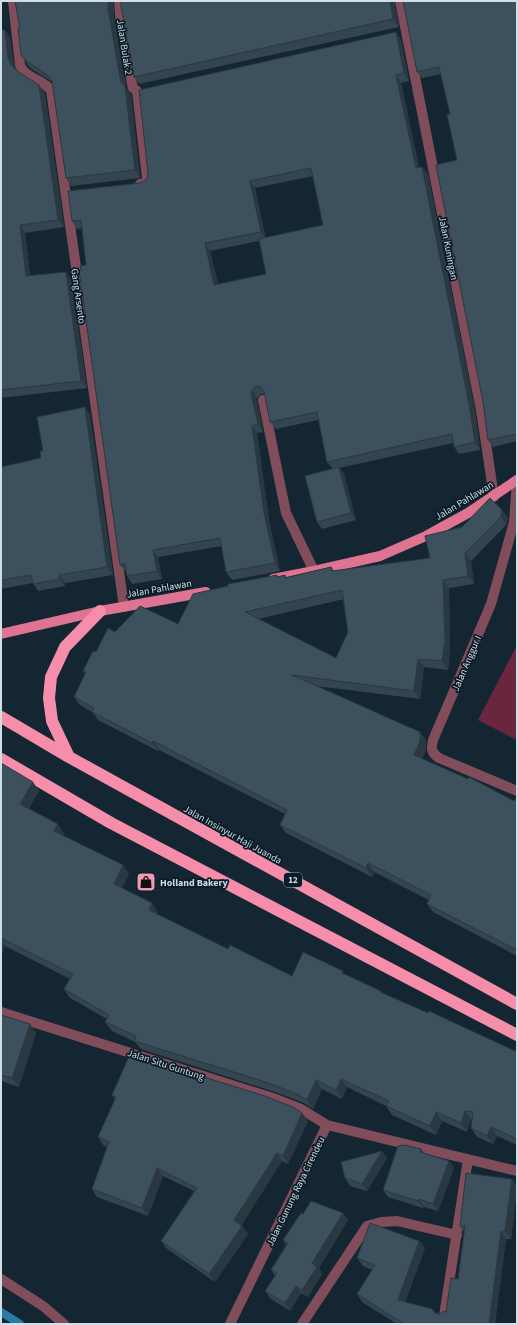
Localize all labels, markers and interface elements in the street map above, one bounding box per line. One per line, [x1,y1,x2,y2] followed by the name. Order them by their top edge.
[113,19,135,76] street label: Jalan Bulak 2
[435,215,461,281] street label: Jalan Kuningan
[67,267,89,325] street label: Gang Arsento
[433,478,496,524] street label: Jalan Pahlawan
[126,576,193,602] street label: Jalan Pahlawan
[449,633,485,693] street label: Jalan Anggur I
[181,802,284,868] street label: Jalan Insinyur Haji Juanda
[135,871,157,893] shop icon: Holland Bakery
[284,873,302,887] road number: 12
[160,876,228,890] place label: Holland Bakery
[126,1046,206,1084] street label: Jalan Situ Guntung
[263,1134,329,1248] street label: Jalan Gunung Raya Cirendeu

